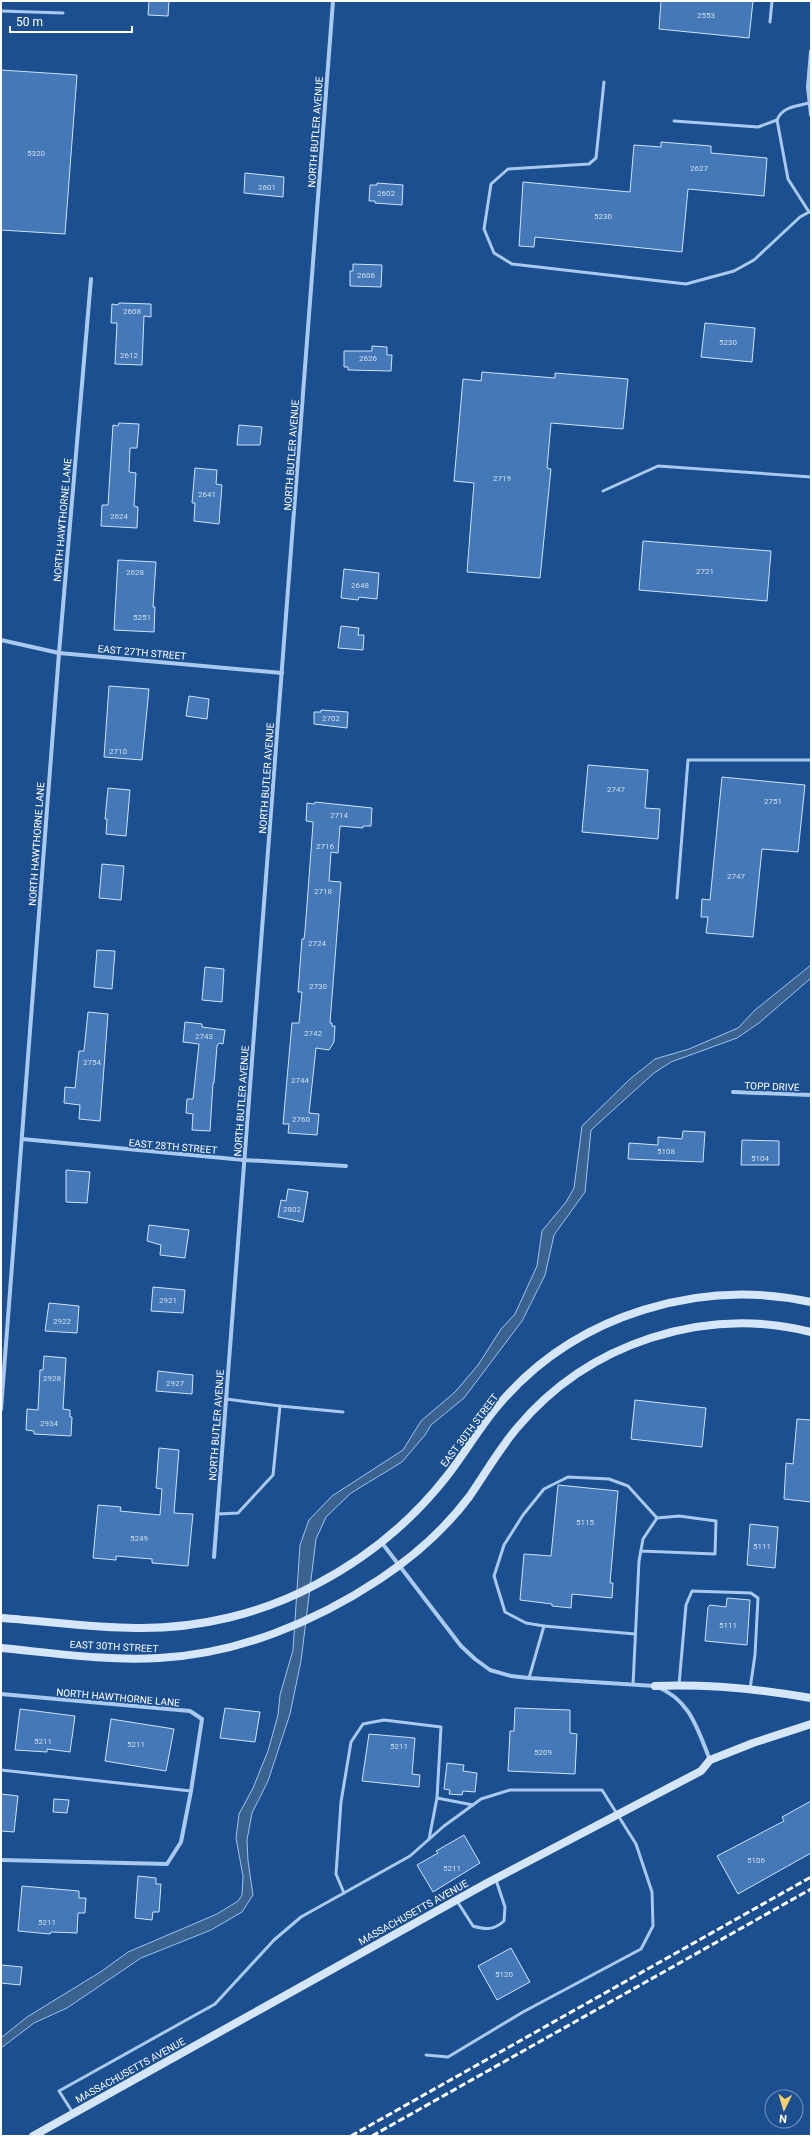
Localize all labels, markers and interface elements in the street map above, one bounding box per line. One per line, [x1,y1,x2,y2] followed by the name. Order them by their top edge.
[10,8,132,34] scale bar
[697,11,715,20] house number: 2553
[16,15,43,29] text: 50 m
[306,76,325,188] street label: NORTH BUTLER AVENUE
[27,149,45,158] house number: 5320
[690,164,708,173] house number: 2627
[258,183,276,192] house number: 2601
[377,189,395,198] house number: 2602
[594,212,612,221] house number: 5230
[357,271,375,280] house number: 2606
[123,307,141,316] house number: 2608
[719,338,737,347] house number: 5230
[120,351,138,360] house number: 2612
[359,354,377,363] house number: 2626
[282,399,301,511] street label: NORTH BUTLER AVENUE
[52,458,73,582] street label: NORTH HAWTHORNE LANE
[493,474,511,483] house number: 2719
[198,490,216,499] house number: 2641
[110,512,128,521] house number: 2624
[696,567,714,576] house number: 2721
[126,568,144,577] house number: 2628
[351,581,369,590] house number: 2648
[133,613,151,622] house number: 5251
[97,643,187,662] street label: EAST 27TH STREET
[322,714,340,723] house number: 2702
[257,722,276,834] street label: NORTH BUTLER AVENUE
[109,747,127,756] house number: 2710
[27,782,46,906] street label: NORTH HAWTHORNE LANE
[607,785,625,794] house number: 2747
[764,797,782,806] house number: 2751
[330,811,348,820] house number: 2714
[316,842,334,851] house number: 2716
[727,872,745,881] house number: 2747
[314,887,332,896] house number: 2718
[308,939,326,948] house number: 2724
[309,982,327,991] house number: 2730
[304,1029,322,1038] house number: 2742
[195,1032,213,1041] house number: 2743
[232,1045,251,1157] street label: NORTH BUTLER AVENUE
[83,1058,101,1067] house number: 2754
[291,1076,309,1085] house number: 2744
[744,1080,800,1093] street label: TOPP DRIVE
[292,1115,310,1124] house number: 2760
[128,1137,218,1156] street label: EAST 28TH STREET
[657,1147,675,1156] house number: 5108
[751,1154,769,1163] house number: 5104
[283,1205,301,1214] house number: 2802
[159,1296,177,1305] house number: 2921
[53,1317,71,1326] house number: 2922
[207,1369,226,1481] street label: NORTH BUTLER AVENUE
[43,1374,61,1383] house number: 2928
[166,1379,184,1388] house number: 2927
[438,1392,501,1469] street label: EAST 30TH STREET
[40,1419,58,1428] house number: 2934
[576,1518,594,1527] house number: 5115
[130,1534,148,1543] house number: 5249
[753,1542,771,1551] house number: 5111
[719,1621,737,1630] house number: 5111
[69,1639,159,1654] street label: EAST 30TH STREET
[56,1687,180,1708] street label: NORTH HAWTHORNE LANE
[34,1737,52,1746] house number: 5211
[127,1740,145,1749] house number: 5211
[390,1742,408,1751] house number: 5211
[534,1748,552,1757] house number: 5209
[747,1856,765,1865] house number: 5106
[443,1864,461,1873] house number: 5211
[357,1878,470,1947] street label: MASSACHUSETTS AVENUE
[38,1918,56,1927] house number: 5211
[495,1970,513,1979] house number: 5120
[74,2036,187,2105] street label: MASSACHUSETTS AVENUE
[764,2089,804,2129] north arrow
[779,2112,788,2125] text: N

